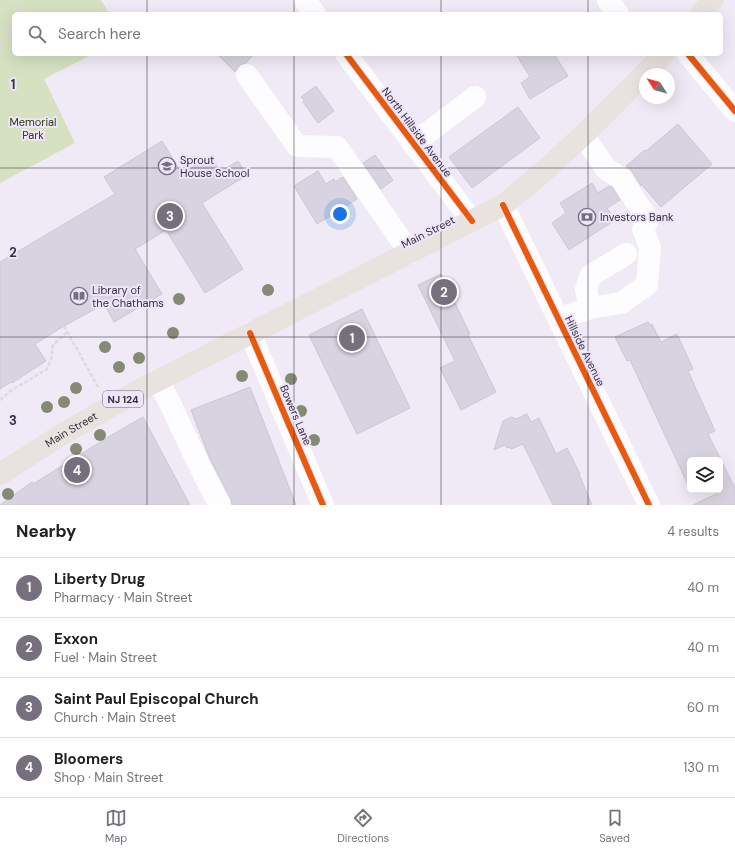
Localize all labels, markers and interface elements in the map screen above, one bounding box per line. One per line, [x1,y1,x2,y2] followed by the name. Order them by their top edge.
[12,12,723,56] search box
[26,23,48,45] icon: search
[58,24,141,44] text: Search here
[639,68,675,104] north arrow
[11,76,15,93] text: 1
[379,84,455,180] street label: North Hillside Avenue
[10,115,56,142] park label: Memorial Park
[180,153,250,180] place label: Sprout House School
[157,156,177,176] school or university icon: Sprout House School
[157,201,183,231] pin: 3
[330,204,350,224] your location
[577,207,597,227] bank icon: Investors Bank
[600,210,674,224] place label: Investors Bank
[399,213,457,251] street label: Main Street
[9,244,17,261] text: 2
[431,277,457,307] pin: 2
[92,283,164,310] place label: Library of the Chathams
[69,286,89,306] library icon: Library of the Chathams
[562,313,608,389] street label: Hillside Avenue
[339,323,365,353] pin: 1
[277,383,315,447] street label: Bowers Lane
[103,391,143,407] road number: NJ 124
[42,409,100,450] street label: Main Street
[9,412,17,429] text: 3
[64,455,90,485] pin: 4
[687,457,723,493] map controls
[687,457,723,493] button: layers
[16,520,76,542] text: Nearby
[667,523,719,540] text: 4 results
[54,569,145,589] text: Liberty Drug
[27,579,31,596] text: 1
[687,579,719,596] text: 40 m
[54,589,193,606] text: Pharmacy · Main Street
[54,629,98,649] text: Exxon
[25,639,33,656] text: 2
[687,639,719,656] text: 40 m
[54,649,157,666] text: Fuel · Main Street
[54,689,259,709] text: Saint Paul Episcopal Church
[25,699,33,716] text: 3
[687,699,719,716] text: 60 m
[54,709,176,726] text: Church · Main Street
[54,749,123,769] text: Bloomers
[25,759,33,776] text: 4
[683,759,719,776] text: 130 m
[54,769,163,786] text: Shop · Main Street
[105,807,127,845] tab: Map
[337,807,389,845] tab: Directions
[599,807,630,845] tab: Saved

